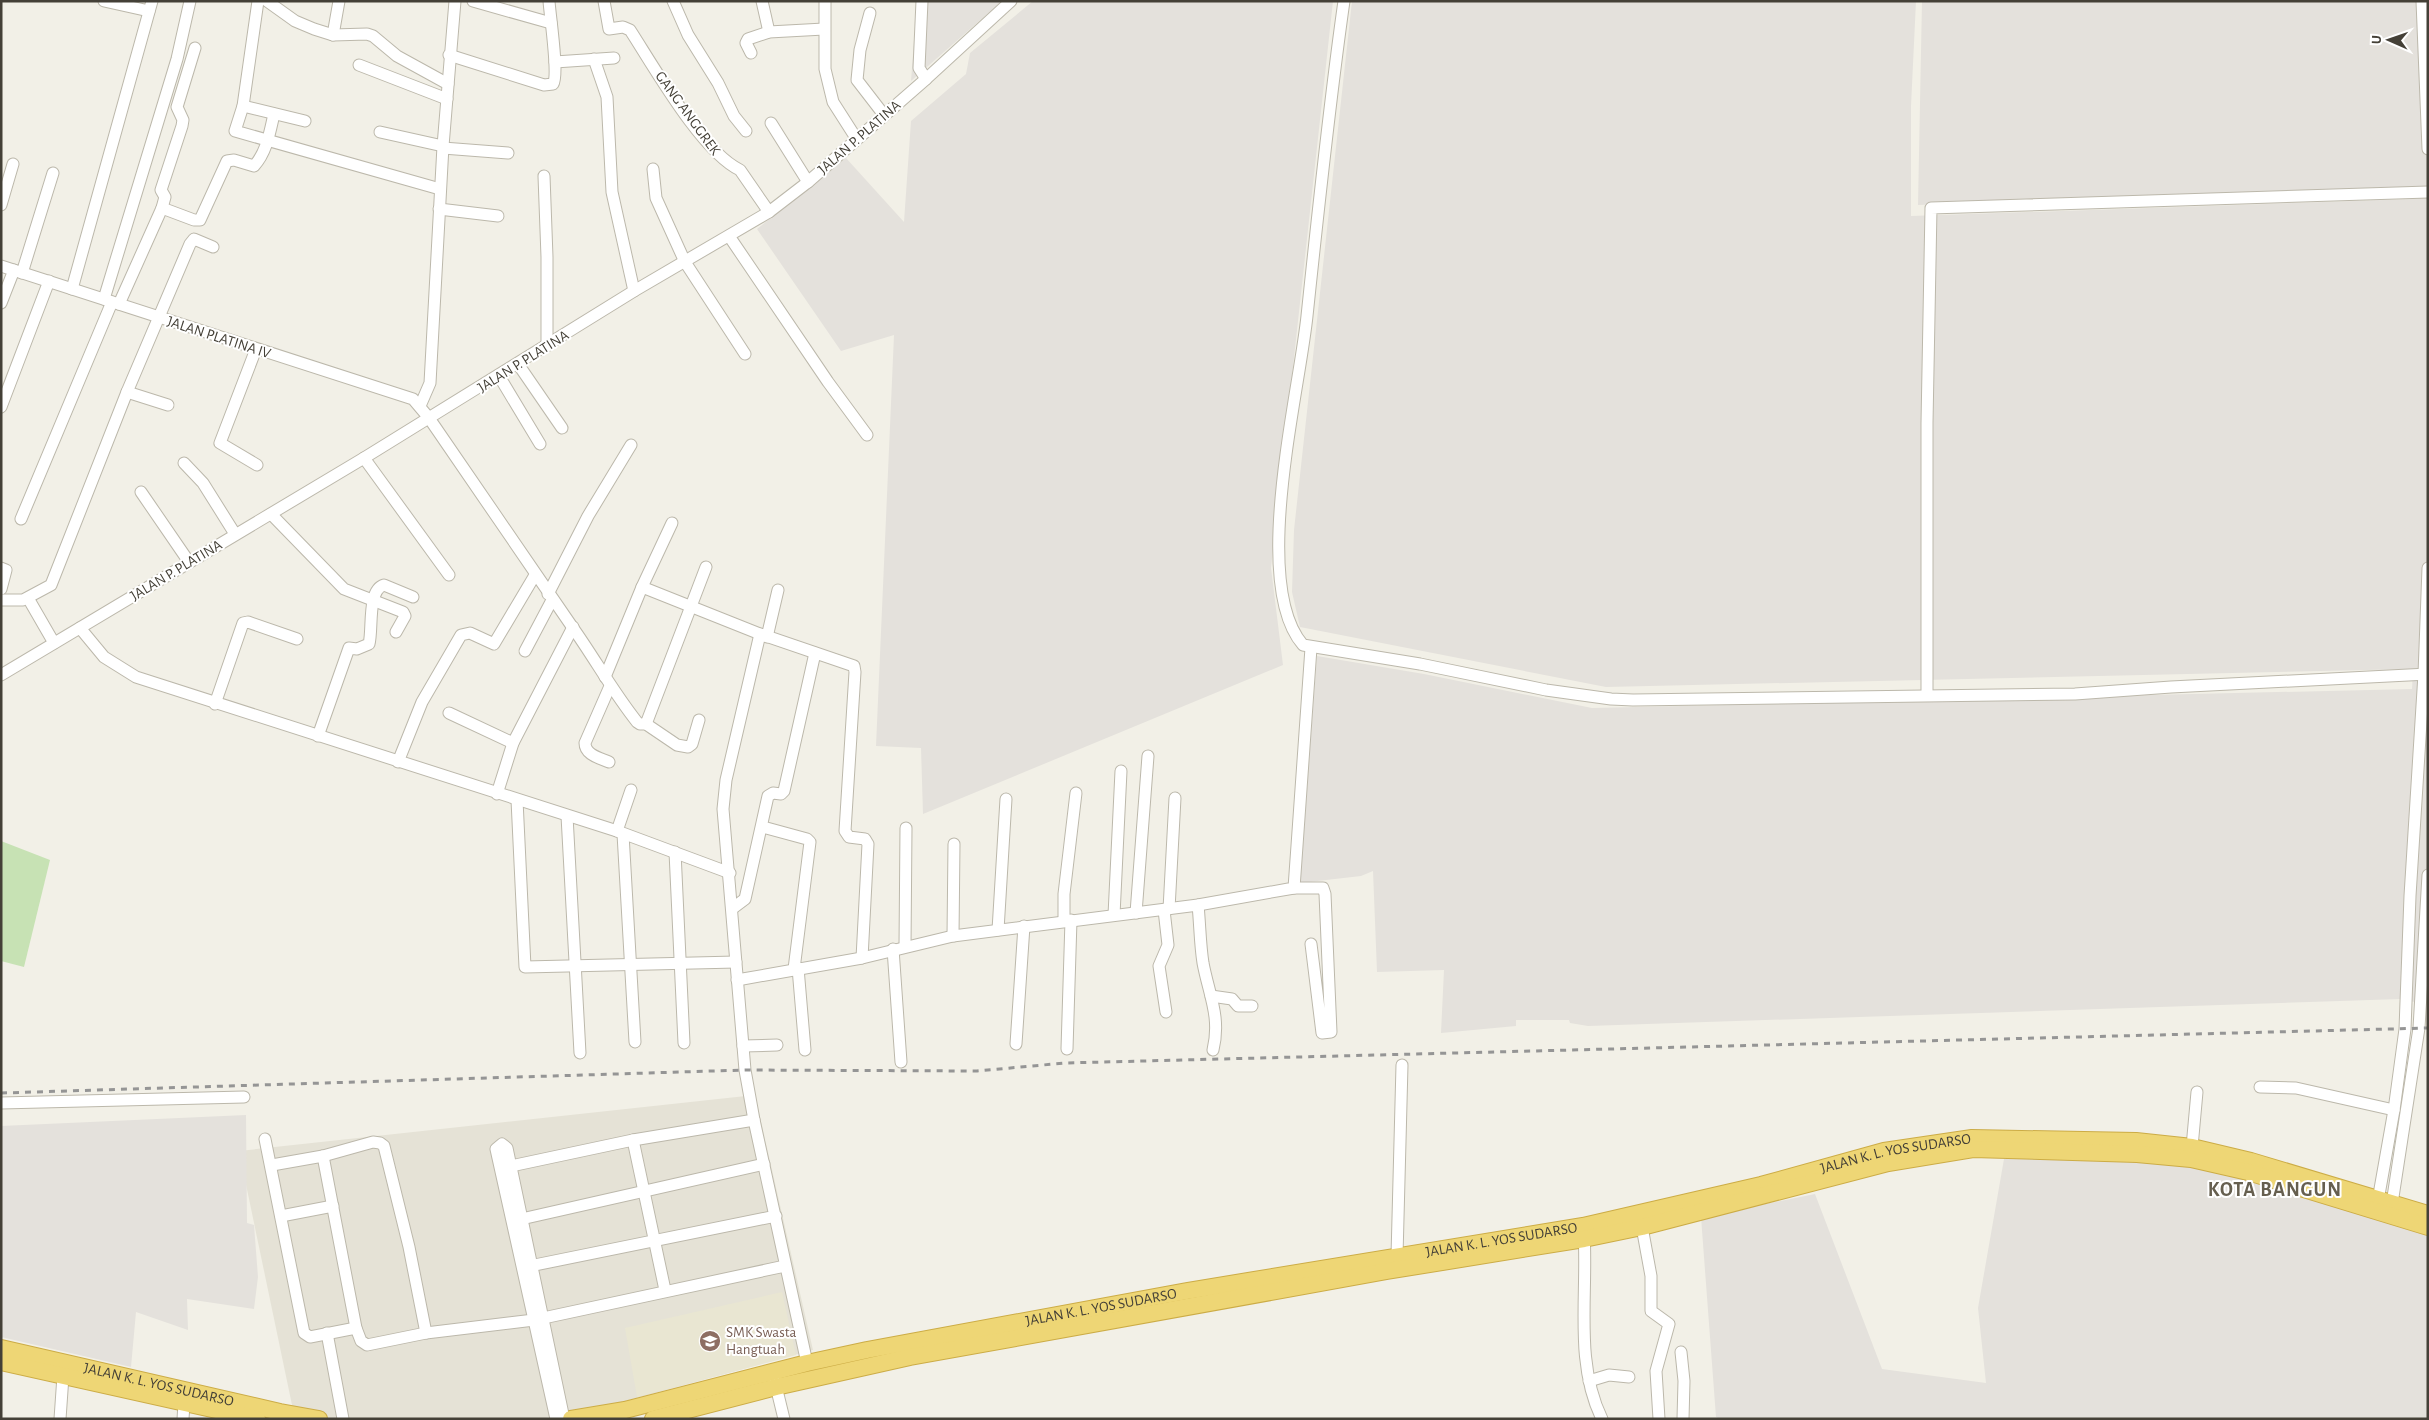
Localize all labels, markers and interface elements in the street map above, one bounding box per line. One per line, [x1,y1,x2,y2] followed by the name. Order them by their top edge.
[2364,15,2414,65] north arrow
[2370,35,2384,44] text: U
[652,69,723,159] street label: GANG ANGGREK
[815,97,904,177] street label: JALAN P. PLATINA
[165,314,273,361] street label: JALAN PLATINA IV
[475,327,572,395] street label: JALAN P. PLATINA
[128,537,225,604] street label: JALAN P. PLATINA
[1819,1131,1972,1176] street label: JALAN K. L. YOS SUDARSO
[2208,1180,2342,1200] district label: KOTA BANGUN
[1424,1220,1578,1260] street label: JALAN K. L. YOS SUDARSO
[1024,1286,1178,1329] street label: JALAN K. L. YOS SUDARSO
[726,1325,797,1357] place label: SMK Swasta Hangtuah
[698,1329,722,1353] school or university icon: SMK Swasta Hangtuah
[82,1360,235,1409] street label: JALAN K. L. YOS SUDARSO

